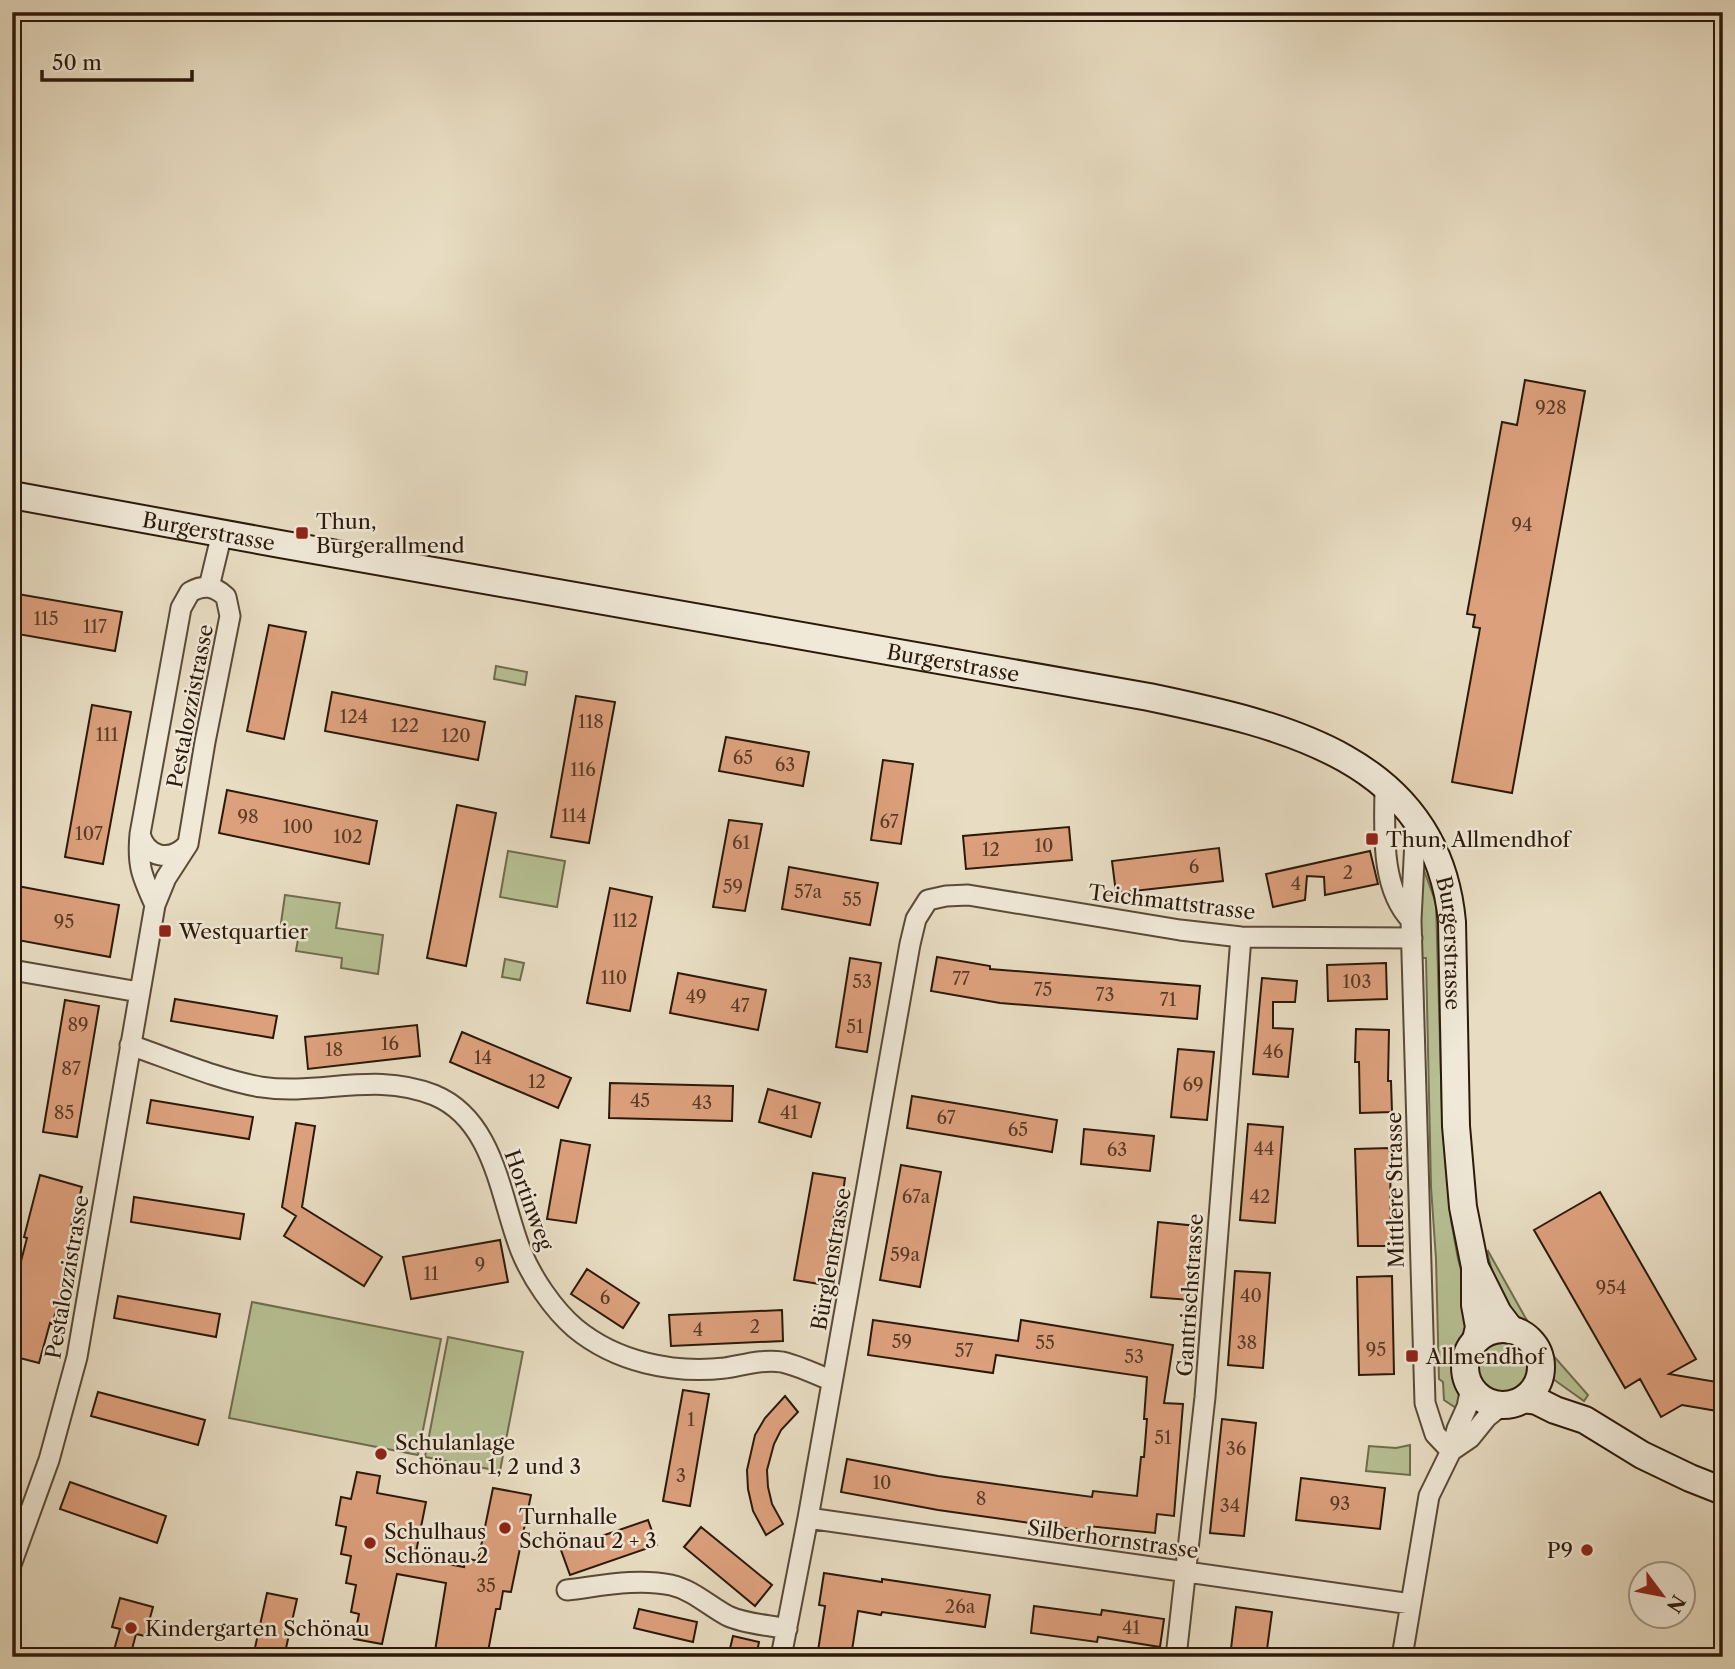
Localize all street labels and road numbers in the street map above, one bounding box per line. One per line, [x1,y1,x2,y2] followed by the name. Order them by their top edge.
[140,507,277,555] street label: Burgerstrasse
[162,622,218,790] street label: Pestalozzistrasse
[885,639,1022,686] street label: Burgerstrasse
[1431,873,1466,1010] street label: Burgerstrasse
[1087,879,1257,925] street label: Teichmattstrasse
[1381,1112,1409,1268] street label: Mittlere Strasse
[499,1146,559,1255] street label: Hortinweg
[806,1186,856,1332] street label: Bürglenstrasse
[40,1193,94,1361] street label: Pestalozzistrasse
[1172,1213,1208,1377] street label: Gantrischstrasse
[1026,1515,1200,1563] street label: Silberhornstrasse

